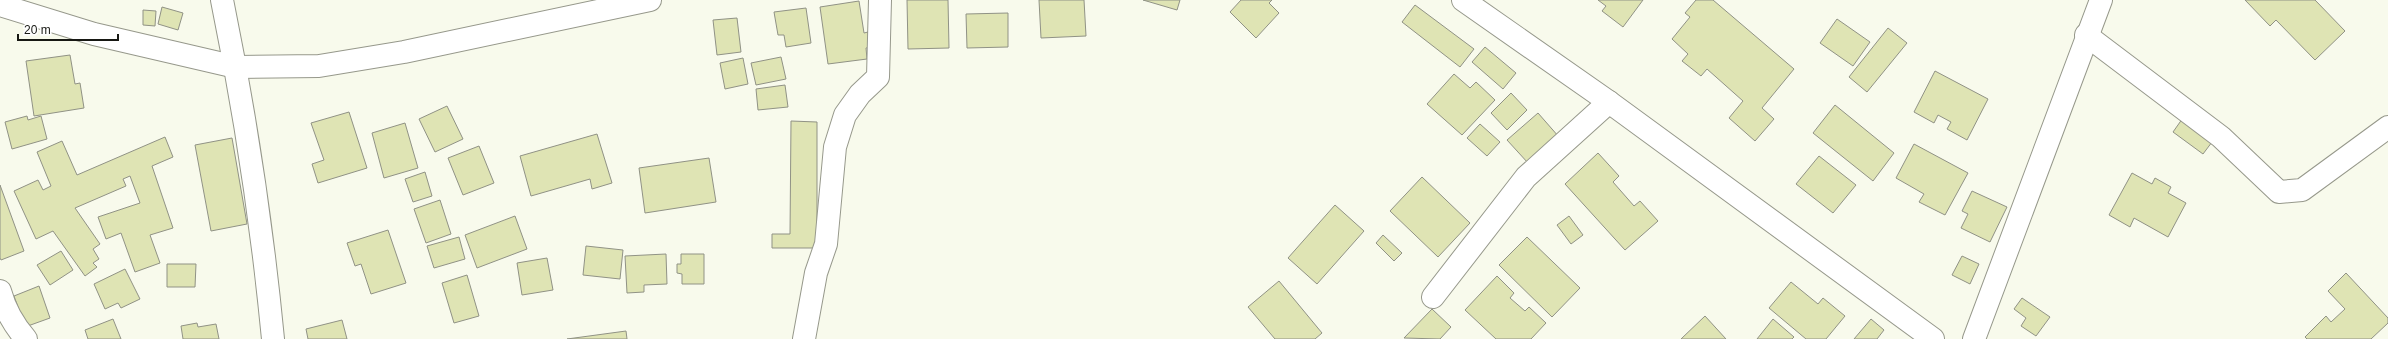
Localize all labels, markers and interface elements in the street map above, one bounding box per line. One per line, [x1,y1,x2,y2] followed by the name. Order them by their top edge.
[18,16,118,42] scale bar
[24,23,51,37] text: 20 m

